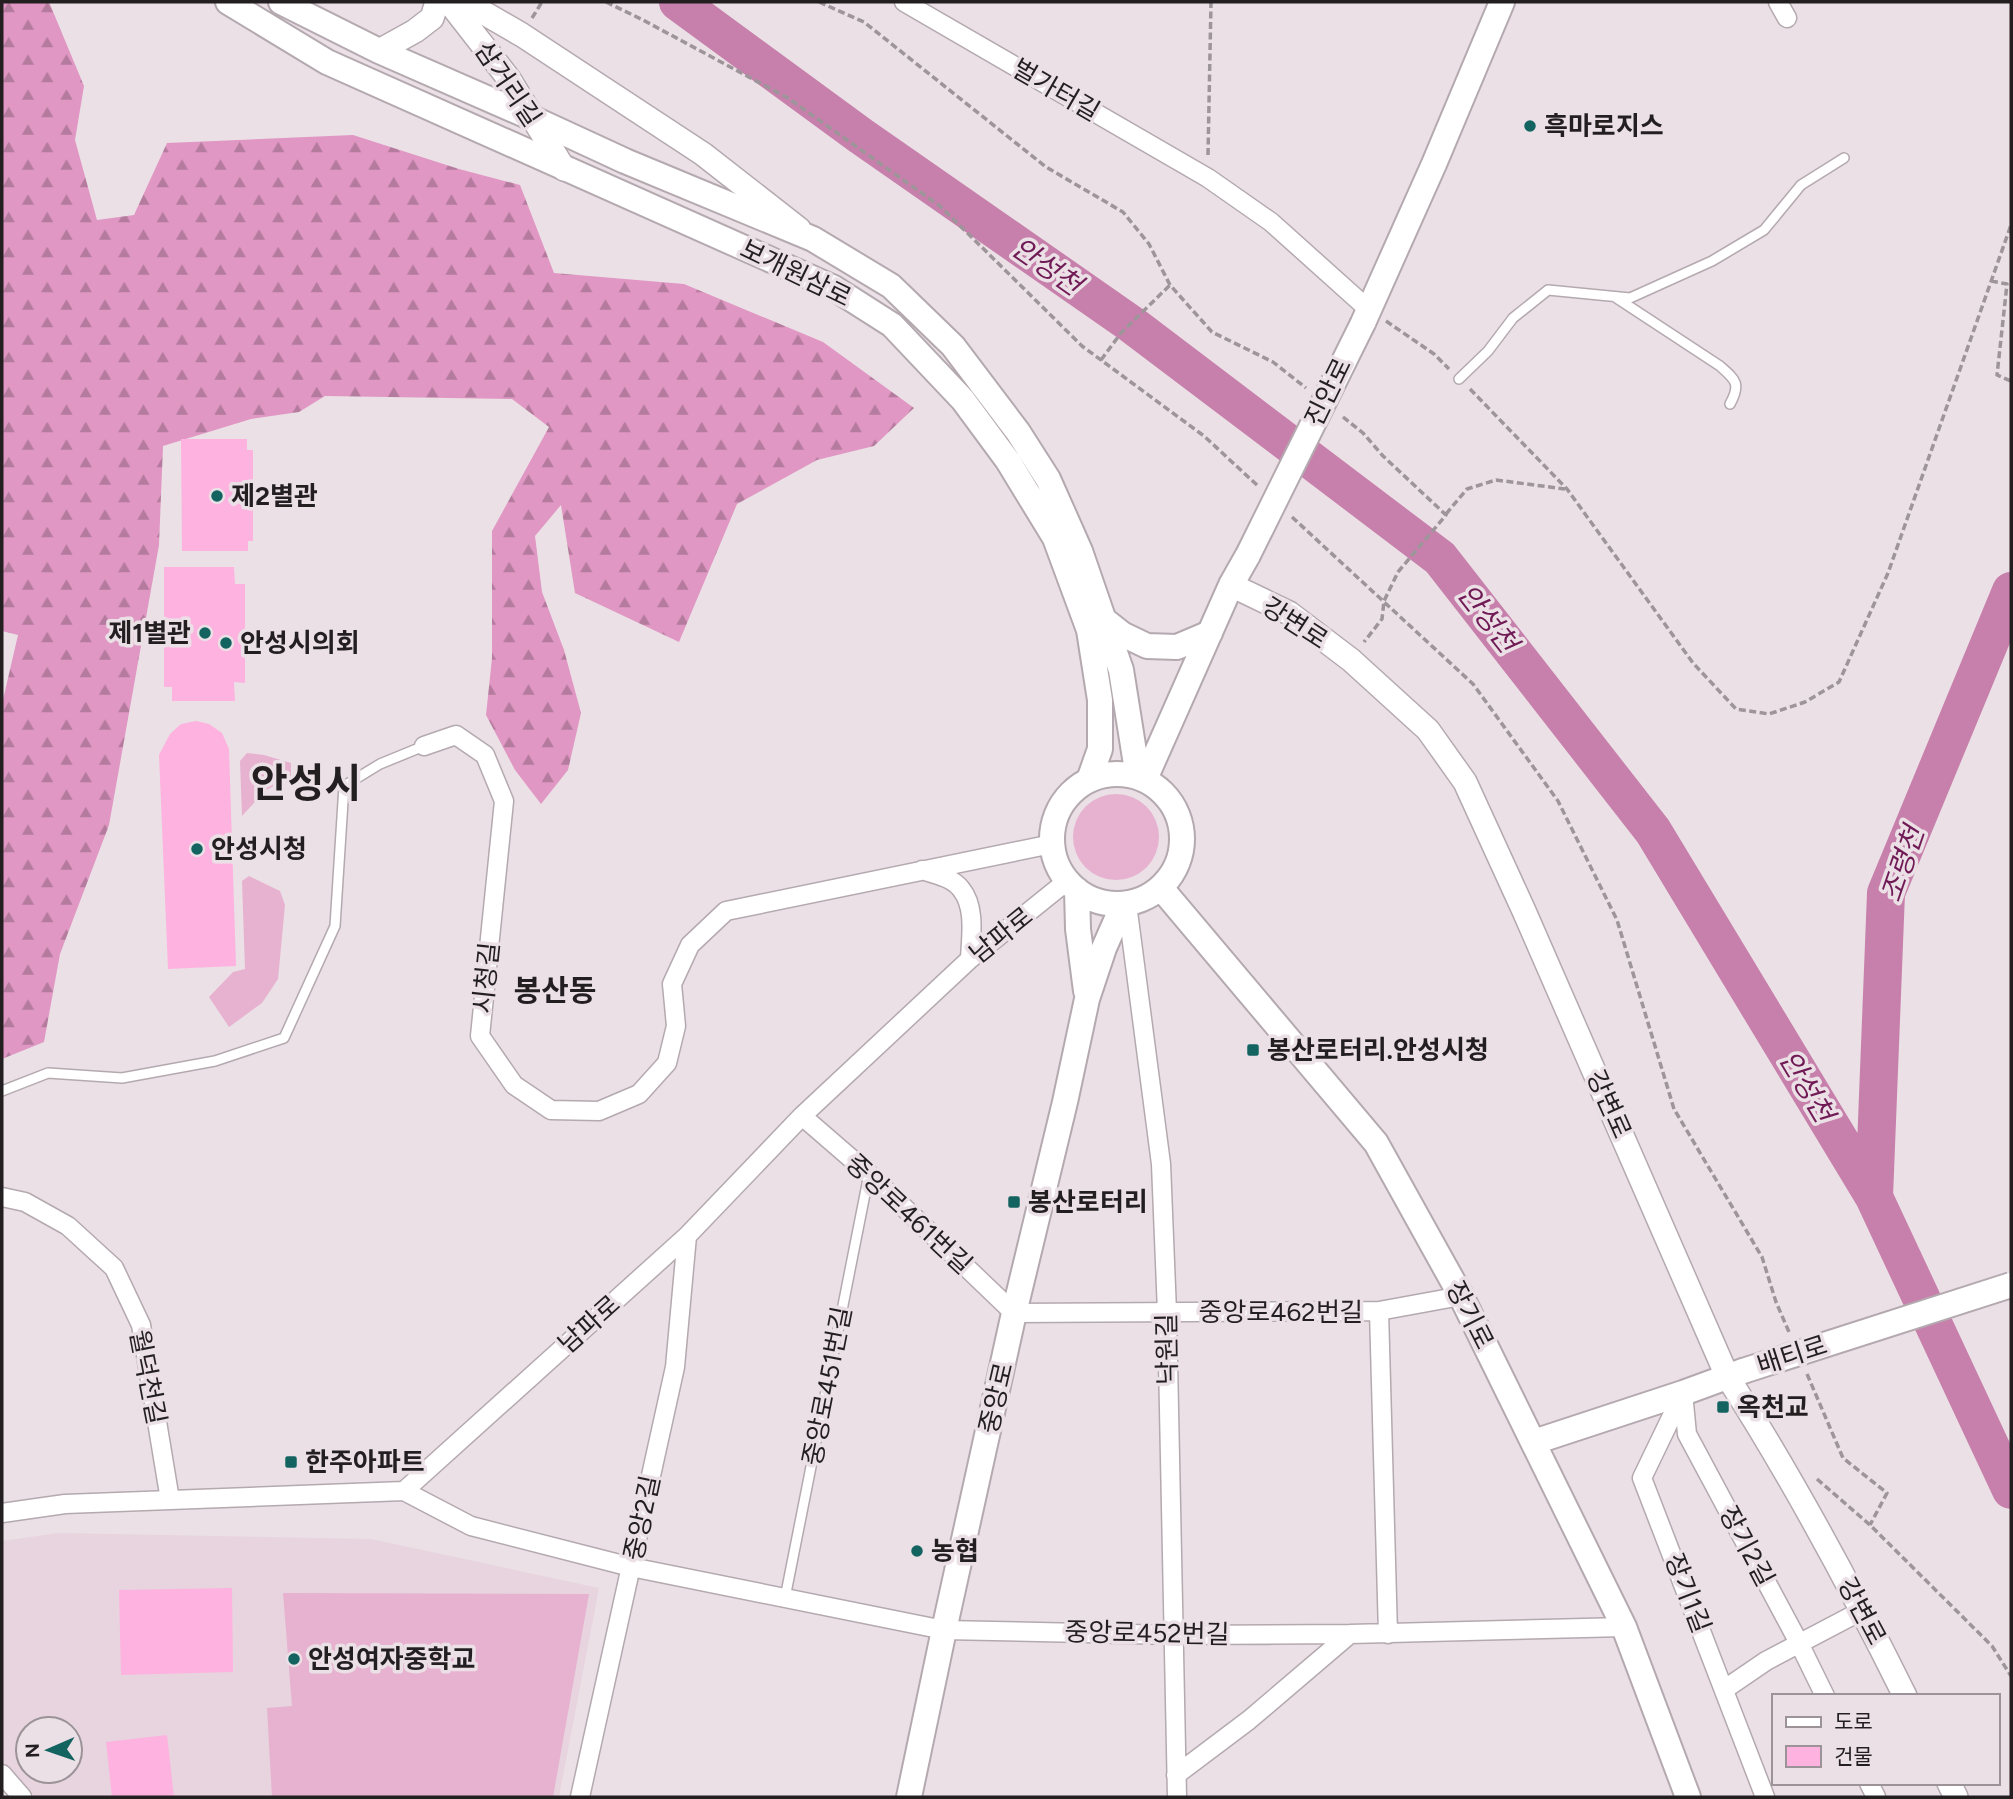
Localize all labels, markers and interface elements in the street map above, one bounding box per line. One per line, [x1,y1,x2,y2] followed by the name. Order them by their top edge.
[468,35,548,133] street label: 삼거리길
[1007,52,1105,128] street label: 벌가터길
[1544,110,1664,142] place label: 흑마로지스
[1522,118,1538,134] marker: 흑마로지스
[1006,230,1091,304] water label: 안성천
[735,232,857,314] street label: 보개원삼로
[1298,353,1358,431] street label: 진안로
[231,480,318,512] place label: 제2별관
[209,488,225,504] marker: 제2별관
[1451,577,1527,661] water label: 안성천
[1256,590,1334,656] street label: 강변로
[108,617,191,649] place label: 제1별관
[197,625,213,641] marker: 제1별관
[240,627,360,659] place label: 안성시의회
[218,635,234,651] marker: 안성시의회
[251,759,361,807] district label: 안성시
[1873,819,1932,906] water label: 조령천
[211,833,307,865] place label: 안성시청
[189,841,205,857] marker: 안성시청
[963,900,1039,970] street label: 남파로
[466,941,506,1015] street label: 시청길
[514,972,596,1009] district label: 봉산동
[1267,1034,1489,1066] place label: 봉산로터리.안성시청
[1245,1042,1261,1058] marker: 봉산로터리.안성시청
[1773,1044,1843,1131] water label: 안성천
[1580,1065,1638,1143] street label: 강변로
[839,1147,979,1281] street label: 중앙로461번길
[1028,1186,1148,1218] place label: 봉산로터리
[1006,1194,1022,1210] marker: 봉산로터리
[1439,1276,1501,1354] street label: 장기로
[552,1288,626,1360] street label: 남파로
[1199,1296,1364,1328] street label: 중앙로462번길
[796,1304,858,1468] street label: 중앙로451번길
[1150,1313,1184,1385] street label: 낙원길
[123,1327,173,1427] street label: 월덕천길
[1753,1329,1831,1381] street label: 배티로
[972,1359,1020,1437] street label: 중앙로
[1737,1391,1809,1423] place label: 옥천교
[1715,1399,1731,1415] marker: 옥천교
[305,1446,425,1478] place label: 한주아파트
[283,1454,299,1470] marker: 한주아파트
[617,1472,667,1564] street label: 중앙2길
[1713,1500,1781,1592] street label: 장기2길
[931,1535,979,1567] place label: 농협
[909,1543,925,1559] marker: 농협
[1658,1549,1718,1637] street label: 장기1길
[1831,1572,1893,1650] street label: 강변로
[1064,1616,1230,1650] street label: 중앙로452번길
[308,1643,475,1675] place label: 안성여자중학교
[286,1651,302,1667] marker: 안성여자중학교
[1772,1694,1999,1785] legend
[1834,1709,1873,1734] text: 도로
[14,1715,84,1785] north arrow
[21,1743,44,1758] text: N
[1834,1744,1873,1769] text: 건물

